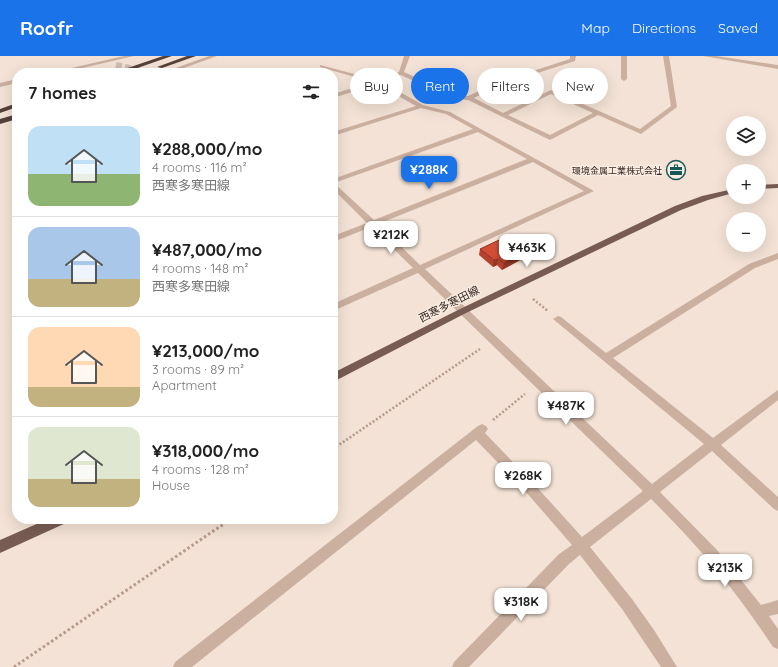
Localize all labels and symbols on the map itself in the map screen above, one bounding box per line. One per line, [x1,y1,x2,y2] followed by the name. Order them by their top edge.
[401,156,457,190] pin: ¥288K
[665,159,687,181] office icon: 環境金属工業株式会社
[572,165,662,176] place label: 環境金属工業株式会社
[363,221,419,255] pin: ¥212K
[499,234,555,268] pin: ¥463K
[416,283,482,325] street label: 西寒多寒田線
[538,392,594,426] pin: ¥487K
[495,462,551,496] pin: ¥268K
[697,554,753,588] pin: ¥213K
[493,588,549,622] pin: ¥318K

